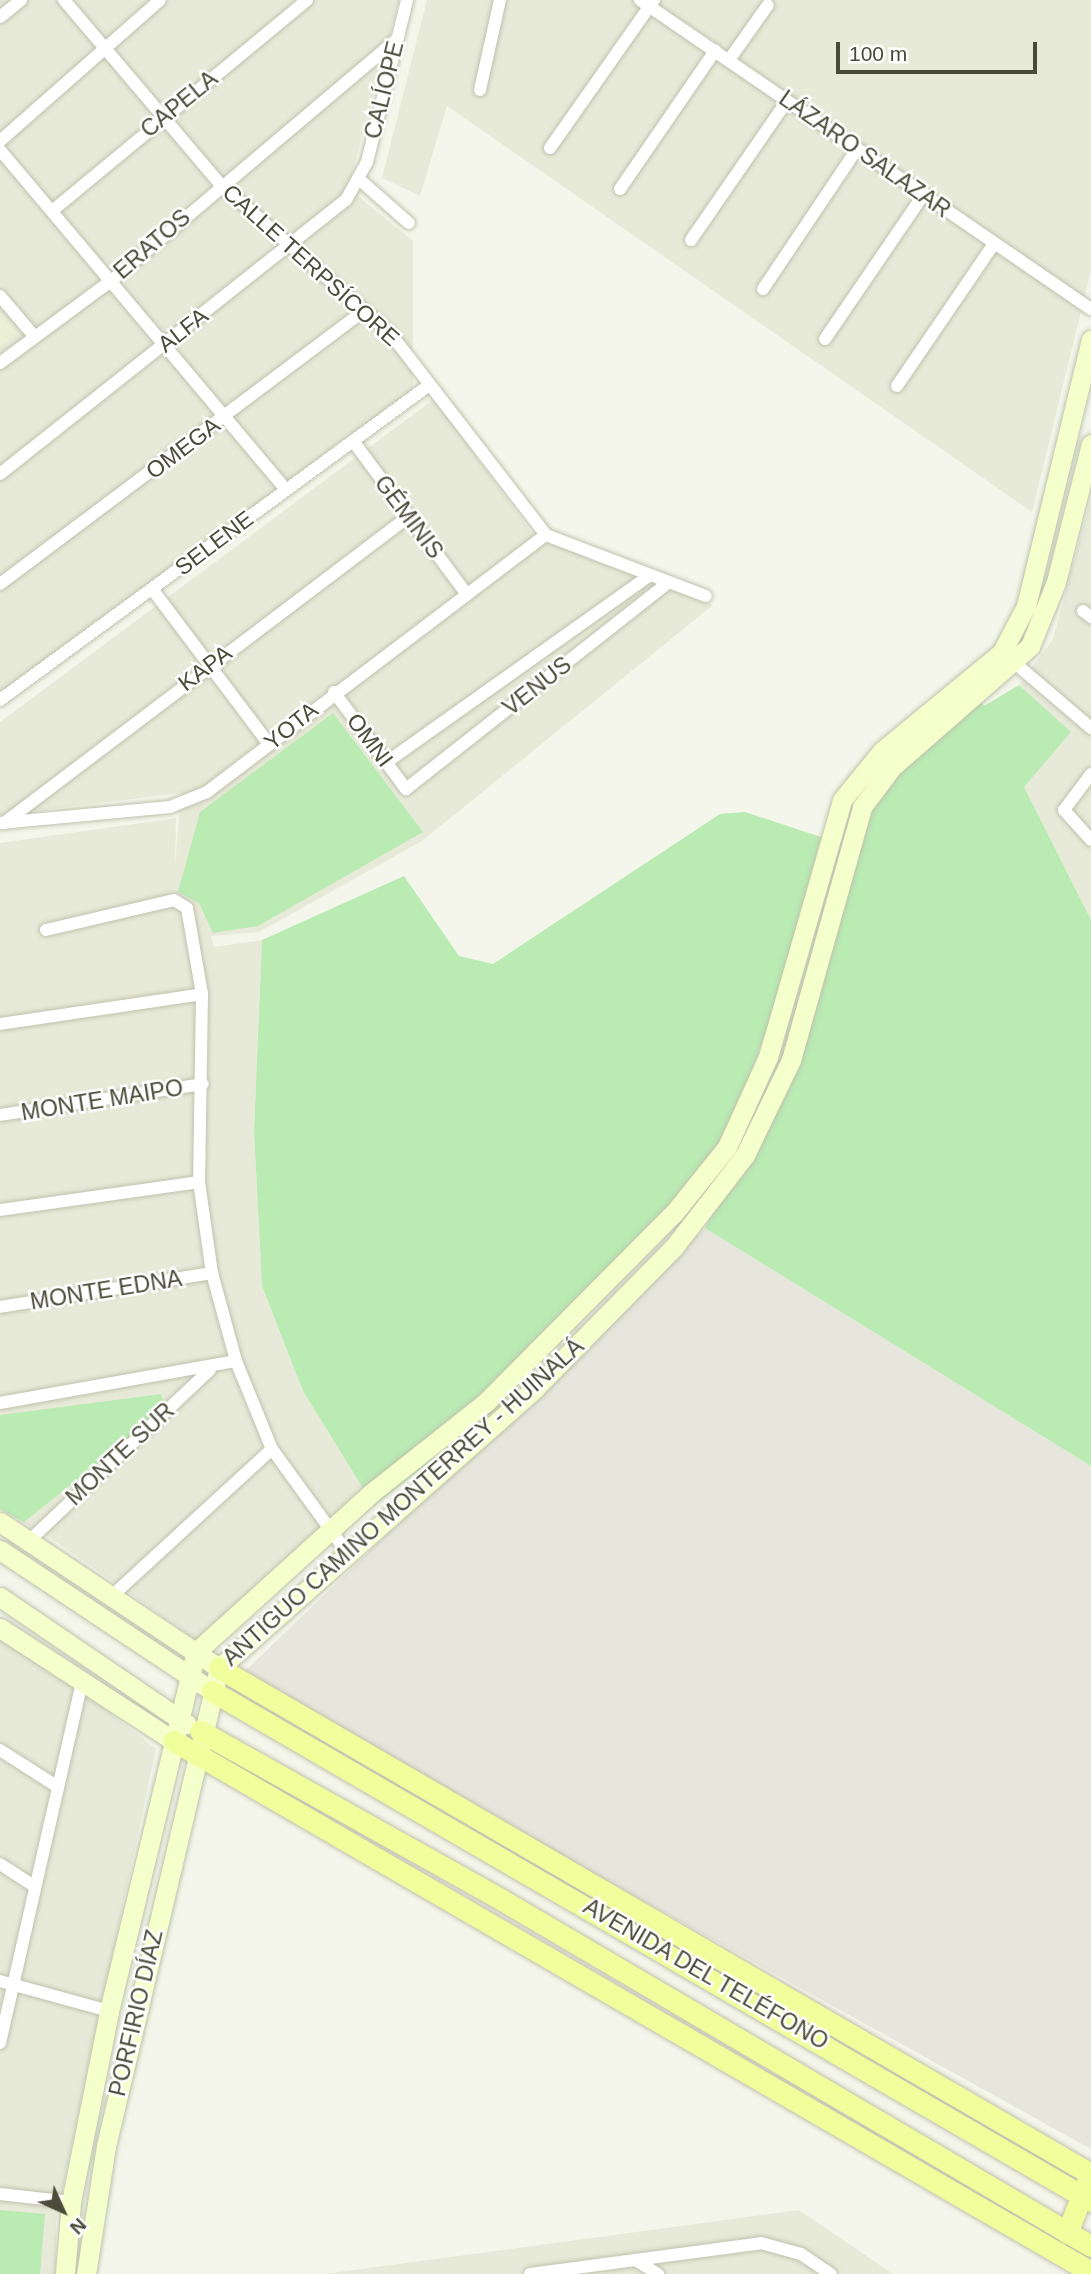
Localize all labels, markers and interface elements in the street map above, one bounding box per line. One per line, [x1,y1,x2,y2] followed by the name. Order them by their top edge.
[839,28,1040,72] scale bar
[359,38,409,142] street label: CALÍOPE
[849,42,907,65] text: 100 m
[135,65,223,143] street label: CAPELA
[774,84,956,224] street label: LÁZARO SALAZAR
[217,178,405,352] street label: CALLE TERPSÍCORE
[108,203,196,285] street label: ERATOS
[152,302,214,358] street label: ALFA
[141,411,225,485] street label: OMEGA
[369,470,449,564] street label: GÉMINIS
[169,505,259,581] street label: SELENE
[173,639,237,697] street label: KAPA
[497,651,577,721] street label: VENUS
[259,696,323,756] street label: YOTA
[341,708,399,772] street label: OMNI
[19,1074,185,1126] street label: MONTE MAIPO
[28,1264,184,1316] street label: MONTE EDNA
[217,1332,589,1672] street label: ANTIGUO CAMINO MONTERREY - HUINALÁ
[60,1397,180,1511] street label: MONTE SUR
[578,1892,834,2056] street label: AVENIDA DEL TELÉFONO
[103,1927,169,2099] street label: PORFIRIO DÍAZ
[28,2176,98,2246] north arrow
[66,2214,90,2238] text: N

